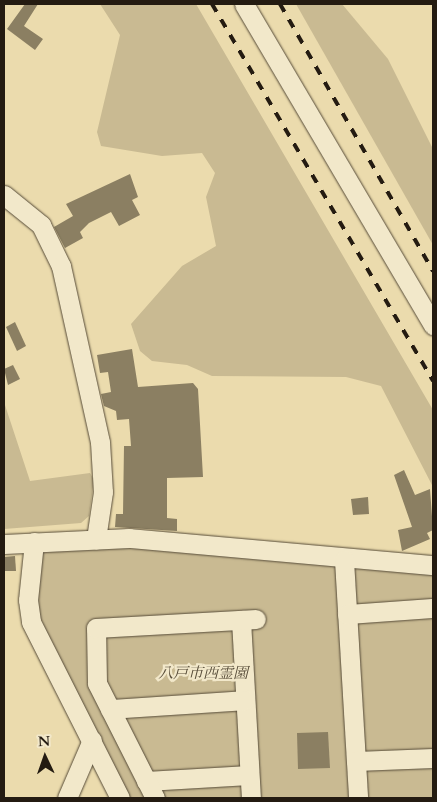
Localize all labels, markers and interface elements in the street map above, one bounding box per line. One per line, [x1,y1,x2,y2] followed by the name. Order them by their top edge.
[158,665,248,683] park label: 八戸市西霊園
[20,732,70,782] north arrow
[38,732,51,751] text: N

